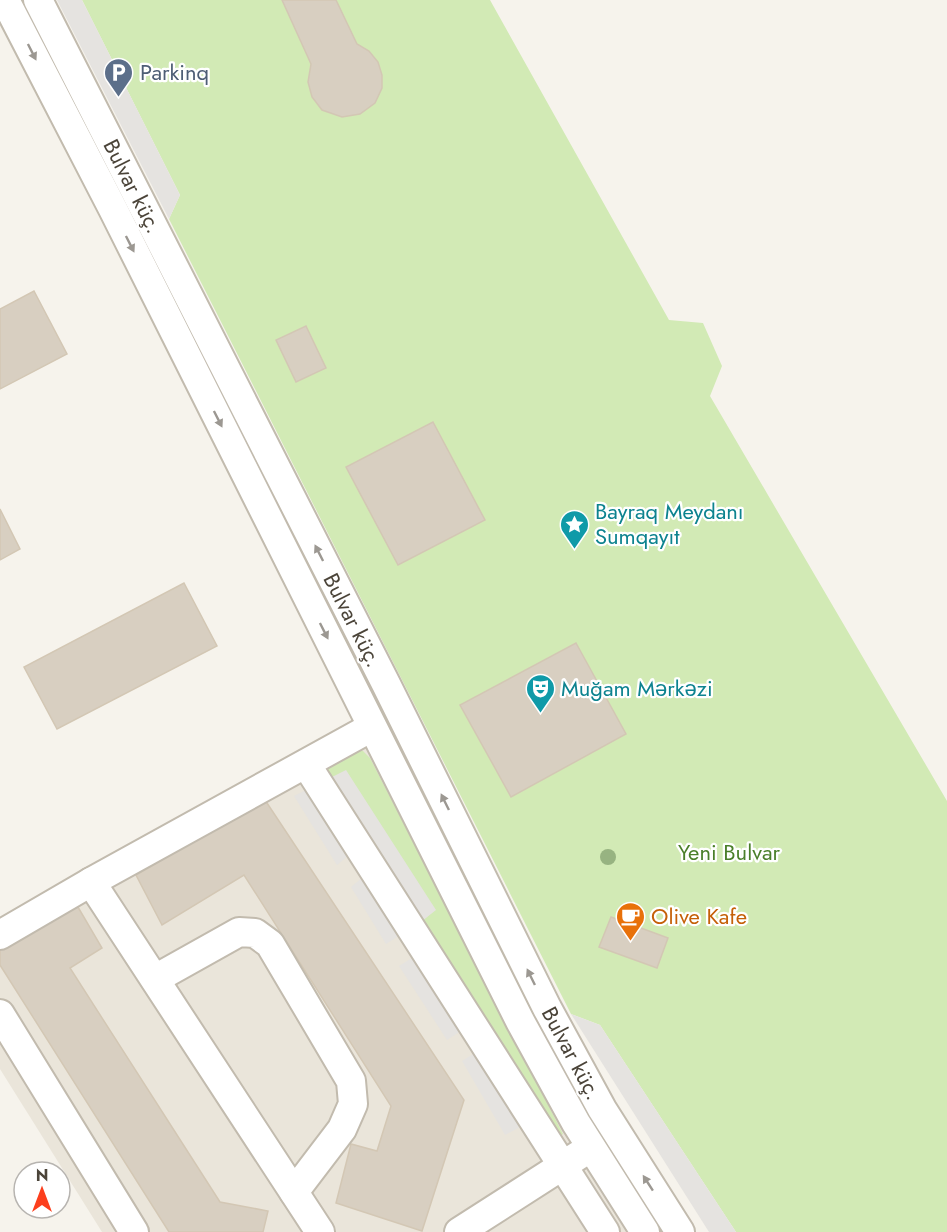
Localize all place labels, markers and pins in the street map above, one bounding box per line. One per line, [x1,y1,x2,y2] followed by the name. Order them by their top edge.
[103,56,135,98] parking icon: Parkinq
[140,56,209,88] place label: Parkinq
[595,495,744,552] place label: Bayraq Meydanı Sumqayıt
[558,508,590,550] place icon: Bayraq Meydanı Sumqayıt
[524,672,556,714] theatre icon: Muğam Mərkəzi
[561,672,713,704] place label: Muğam Mərkəzi
[614,900,646,942] cafe icon: Olive Kafe
[651,900,747,932] place label: Olive Kafe

